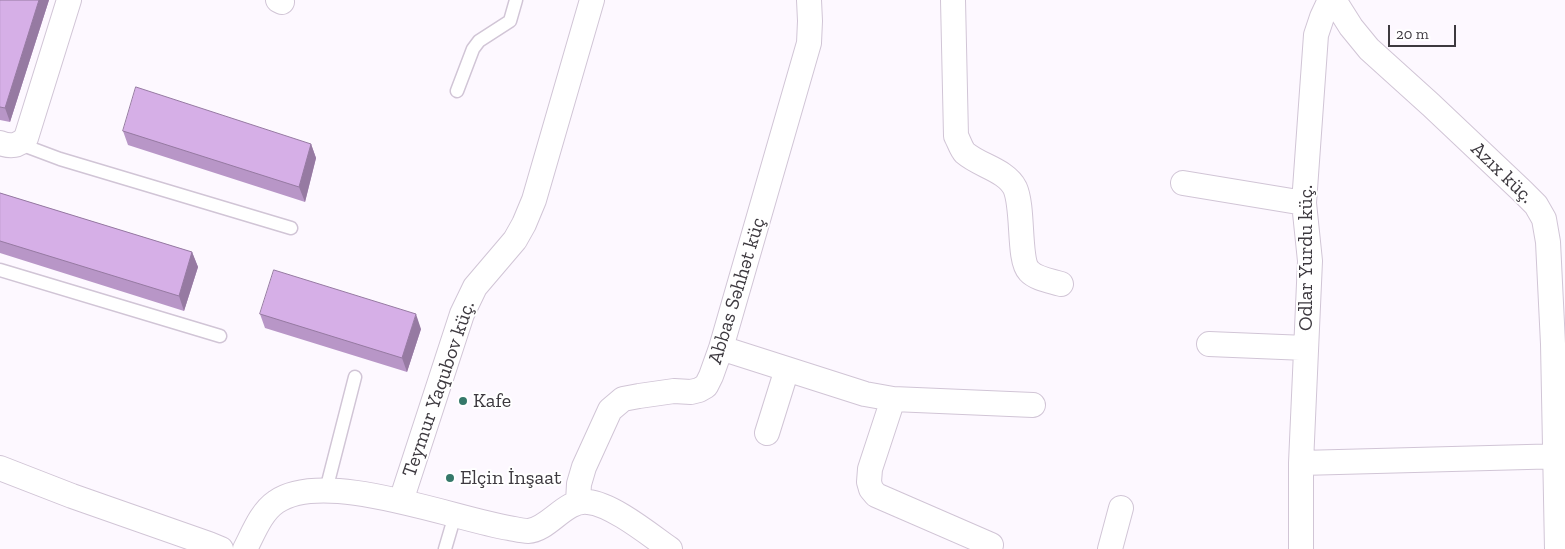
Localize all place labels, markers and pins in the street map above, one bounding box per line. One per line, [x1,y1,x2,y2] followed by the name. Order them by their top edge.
[473,389,511,413] place label: Kafe
[457,395,469,407] marker: Kafe
[460,466,561,490] place label: Elçin İnşaat
[444,472,456,484] marker: Elçin İnşaat

